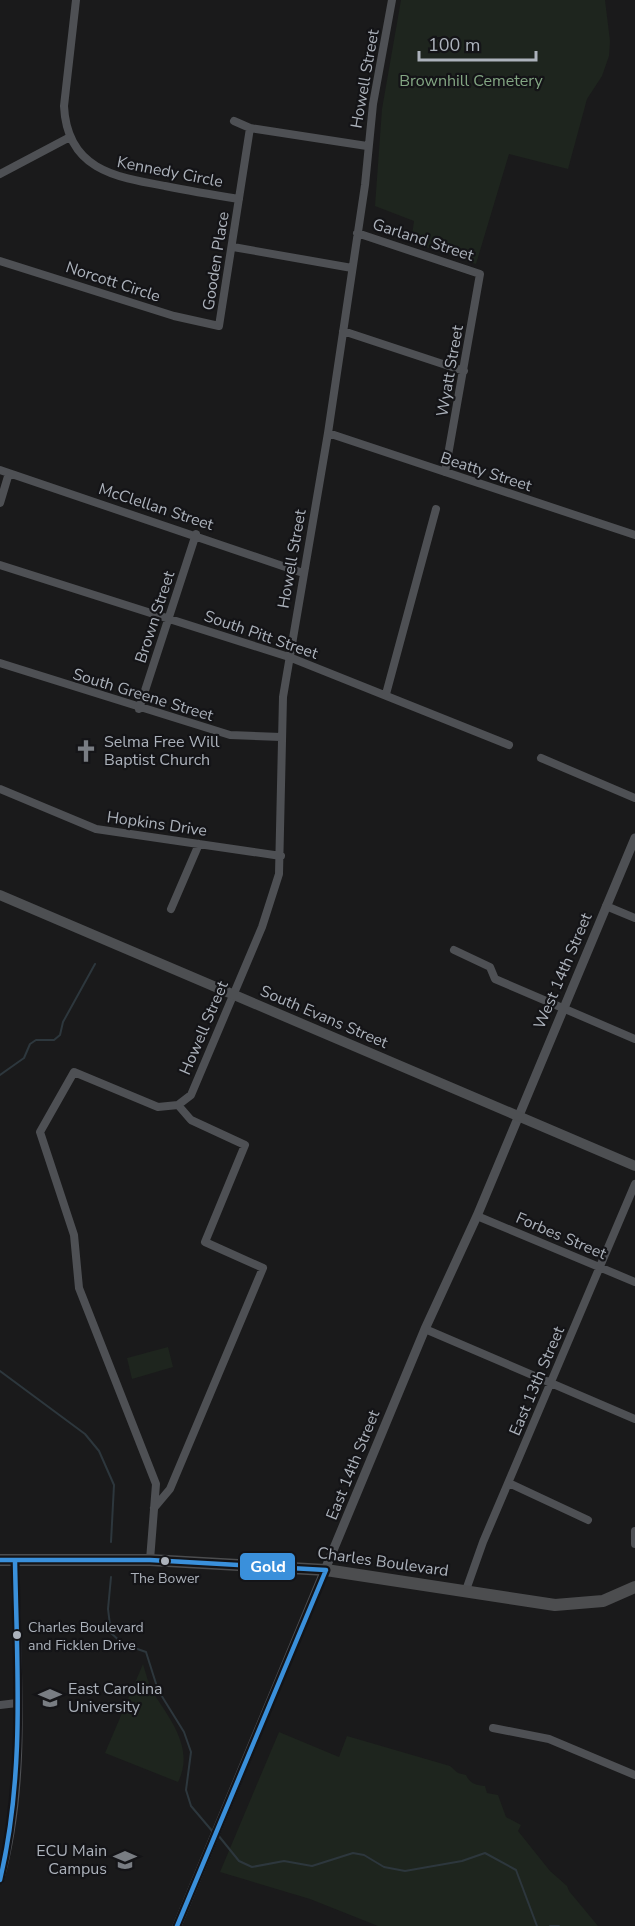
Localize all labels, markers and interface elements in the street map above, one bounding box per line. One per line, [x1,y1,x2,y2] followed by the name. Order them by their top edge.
[419,24,536,62] scale bar
[345,27,385,130] street label: Howell Street
[428,33,480,57] text: 100 m
[399,70,544,92] park label: Brownhill Cemetery
[115,151,225,193] street label: Kennedy Circle
[197,210,235,312] street label: Gooden Place
[370,213,477,267] street label: Garland Street
[63,256,163,308] street label: Norcott Circle
[431,323,469,418] street label: Wyatt Street
[437,447,535,497] street label: Beatty Street
[96,478,217,536] street label: McClellan Street
[272,507,312,610] street label: Howell Street
[130,568,180,666] street label: Brown Street
[201,605,321,665] street label: South Pitt Street
[70,663,216,727] street label: South Greene Street
[104,731,220,771] place label: Selma Free Will Baptist Church
[73,738,99,764] church icon: Selma Free Will Baptist Church
[105,806,209,842] street label: Hopkins Drive
[529,909,598,1032] street label: West 14th Street
[174,977,234,1078] street label: Howell Street
[257,980,392,1054] street label: South Evans Street
[512,1207,610,1265] street label: Forbes Street
[504,1323,570,1439] street label: East 13th Street
[321,1406,385,1523] street label: East 14th Street
[316,1542,450,1582] street label: Charles Boulevard
[239,1552,296,1581] line badge: Gold
[159,1555,171,1567] marker: The Bower
[250,1556,286,1578] text: Gold
[131,1569,199,1588] place label: The Bower
[28,1618,144,1655] place label: Charles Boulevard and Ficklen Drive
[11,1629,23,1641] marker: Charles Boulevard and Ficklen Drive
[68,1678,163,1718] place label: East Carolina University
[37,1685,63,1711] school or university icon: East Carolina University
[36,1840,107,1880] place label: ECU Main Campus
[112,1847,138,1873] school or university icon: ECU Main Campus

